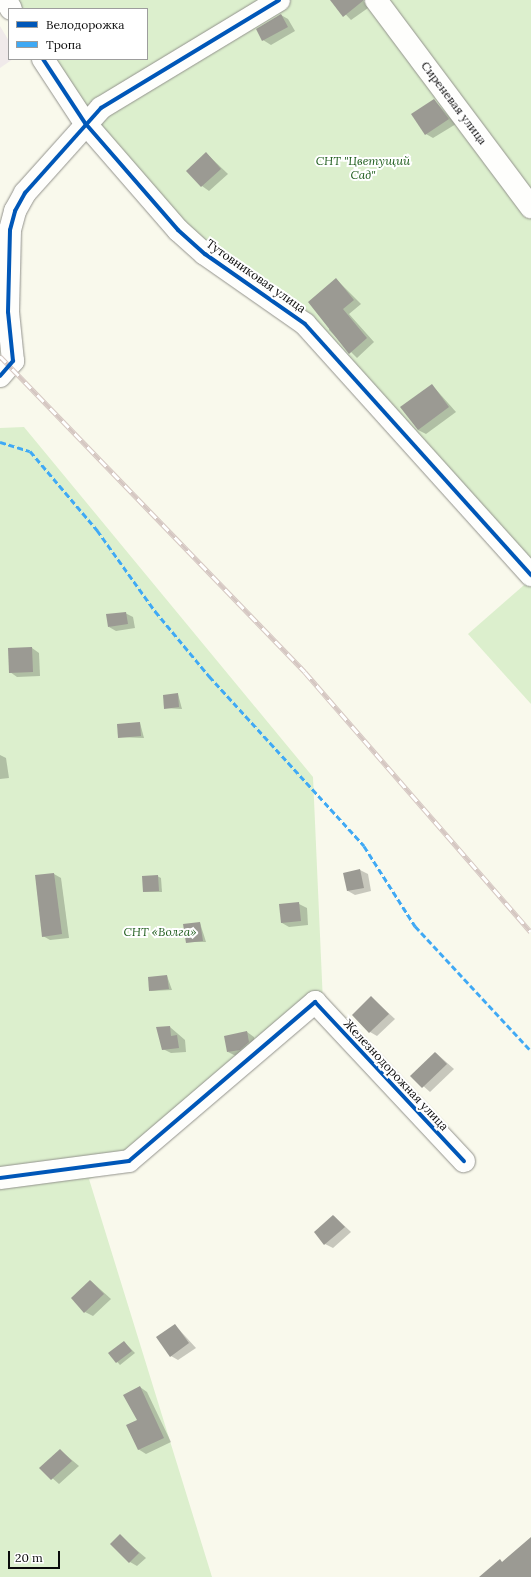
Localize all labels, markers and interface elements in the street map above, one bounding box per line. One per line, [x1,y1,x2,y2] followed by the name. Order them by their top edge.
[8,8,148,60] legend
[46,17,124,32] text: Велодорожка
[46,37,81,52] text: Тропа
[418,59,490,147] street label: Сиреневая улица
[316,154,410,182] park label: СНТ "Цветущий Сад"
[203,236,309,316] street label: Тутовниковая улица
[124,925,196,939] park label: СНТ «Волга»
[341,1016,451,1134] street label: Железнодорожная улица
[10,1543,62,1569] scale bar
[15,1550,43,1565] text: 20 m

